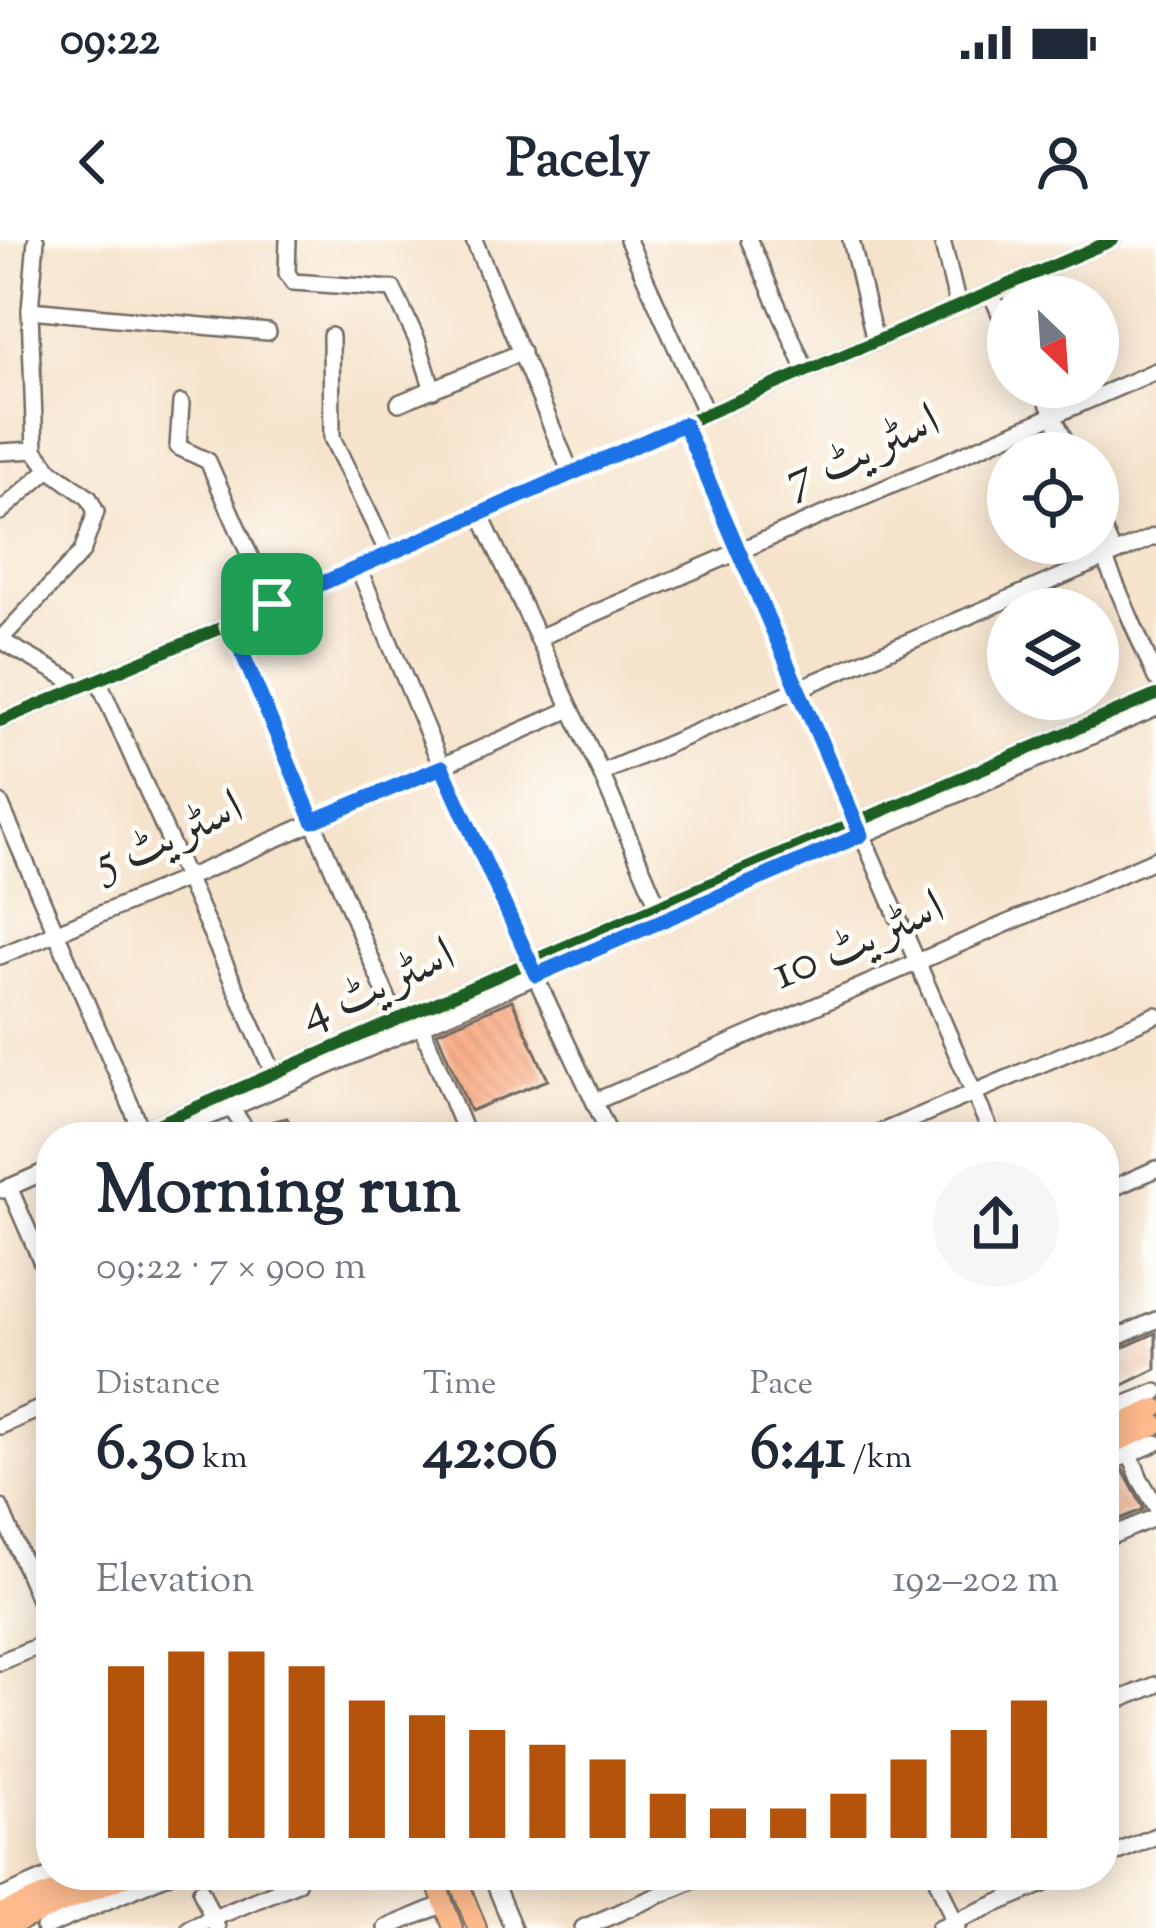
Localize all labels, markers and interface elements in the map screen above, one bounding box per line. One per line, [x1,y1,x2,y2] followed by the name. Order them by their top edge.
[60,10,160,75] text: 09:22
[506,123,650,201] text: Pacely
[60,129,126,195] icon: back
[1030,129,1096,195] icon: person
[987,276,1119,408] north arrow
[987,276,1119,720] map controls
[774,387,952,517] street label: اسٹریٹ 7
[987,432,1119,564] button: locate
[221,553,323,655] pin
[239,571,305,637] icon: arrive
[987,588,1119,720] button: layers
[82,773,256,902] street label: اسٹریٹ 5
[761,873,957,1011] street label: اسٹریٹ 10
[289,921,467,1051] street label: اسٹریٹ 4
[96,1148,461,1243] text: Morning run
[933,1161,1059,1287] button: share
[96,1241,366,1297] text: 09:22 · 7 × 900 m
[96,1361,220,1409] text: Distance
[423,1361,496,1409] text: Time
[750,1361,813,1409] text: Pace
[96,1409,195,1496] text: 6.30
[423,1409,558,1496] text: 42:06
[750,1409,845,1496] text: 6:41
[195,1435,248,1483] text: km
[845,1435,912,1483] text: /km
[96,1554,254,1610] text: Elevation
[893,1554,1059,1610] text: 192–202 m

